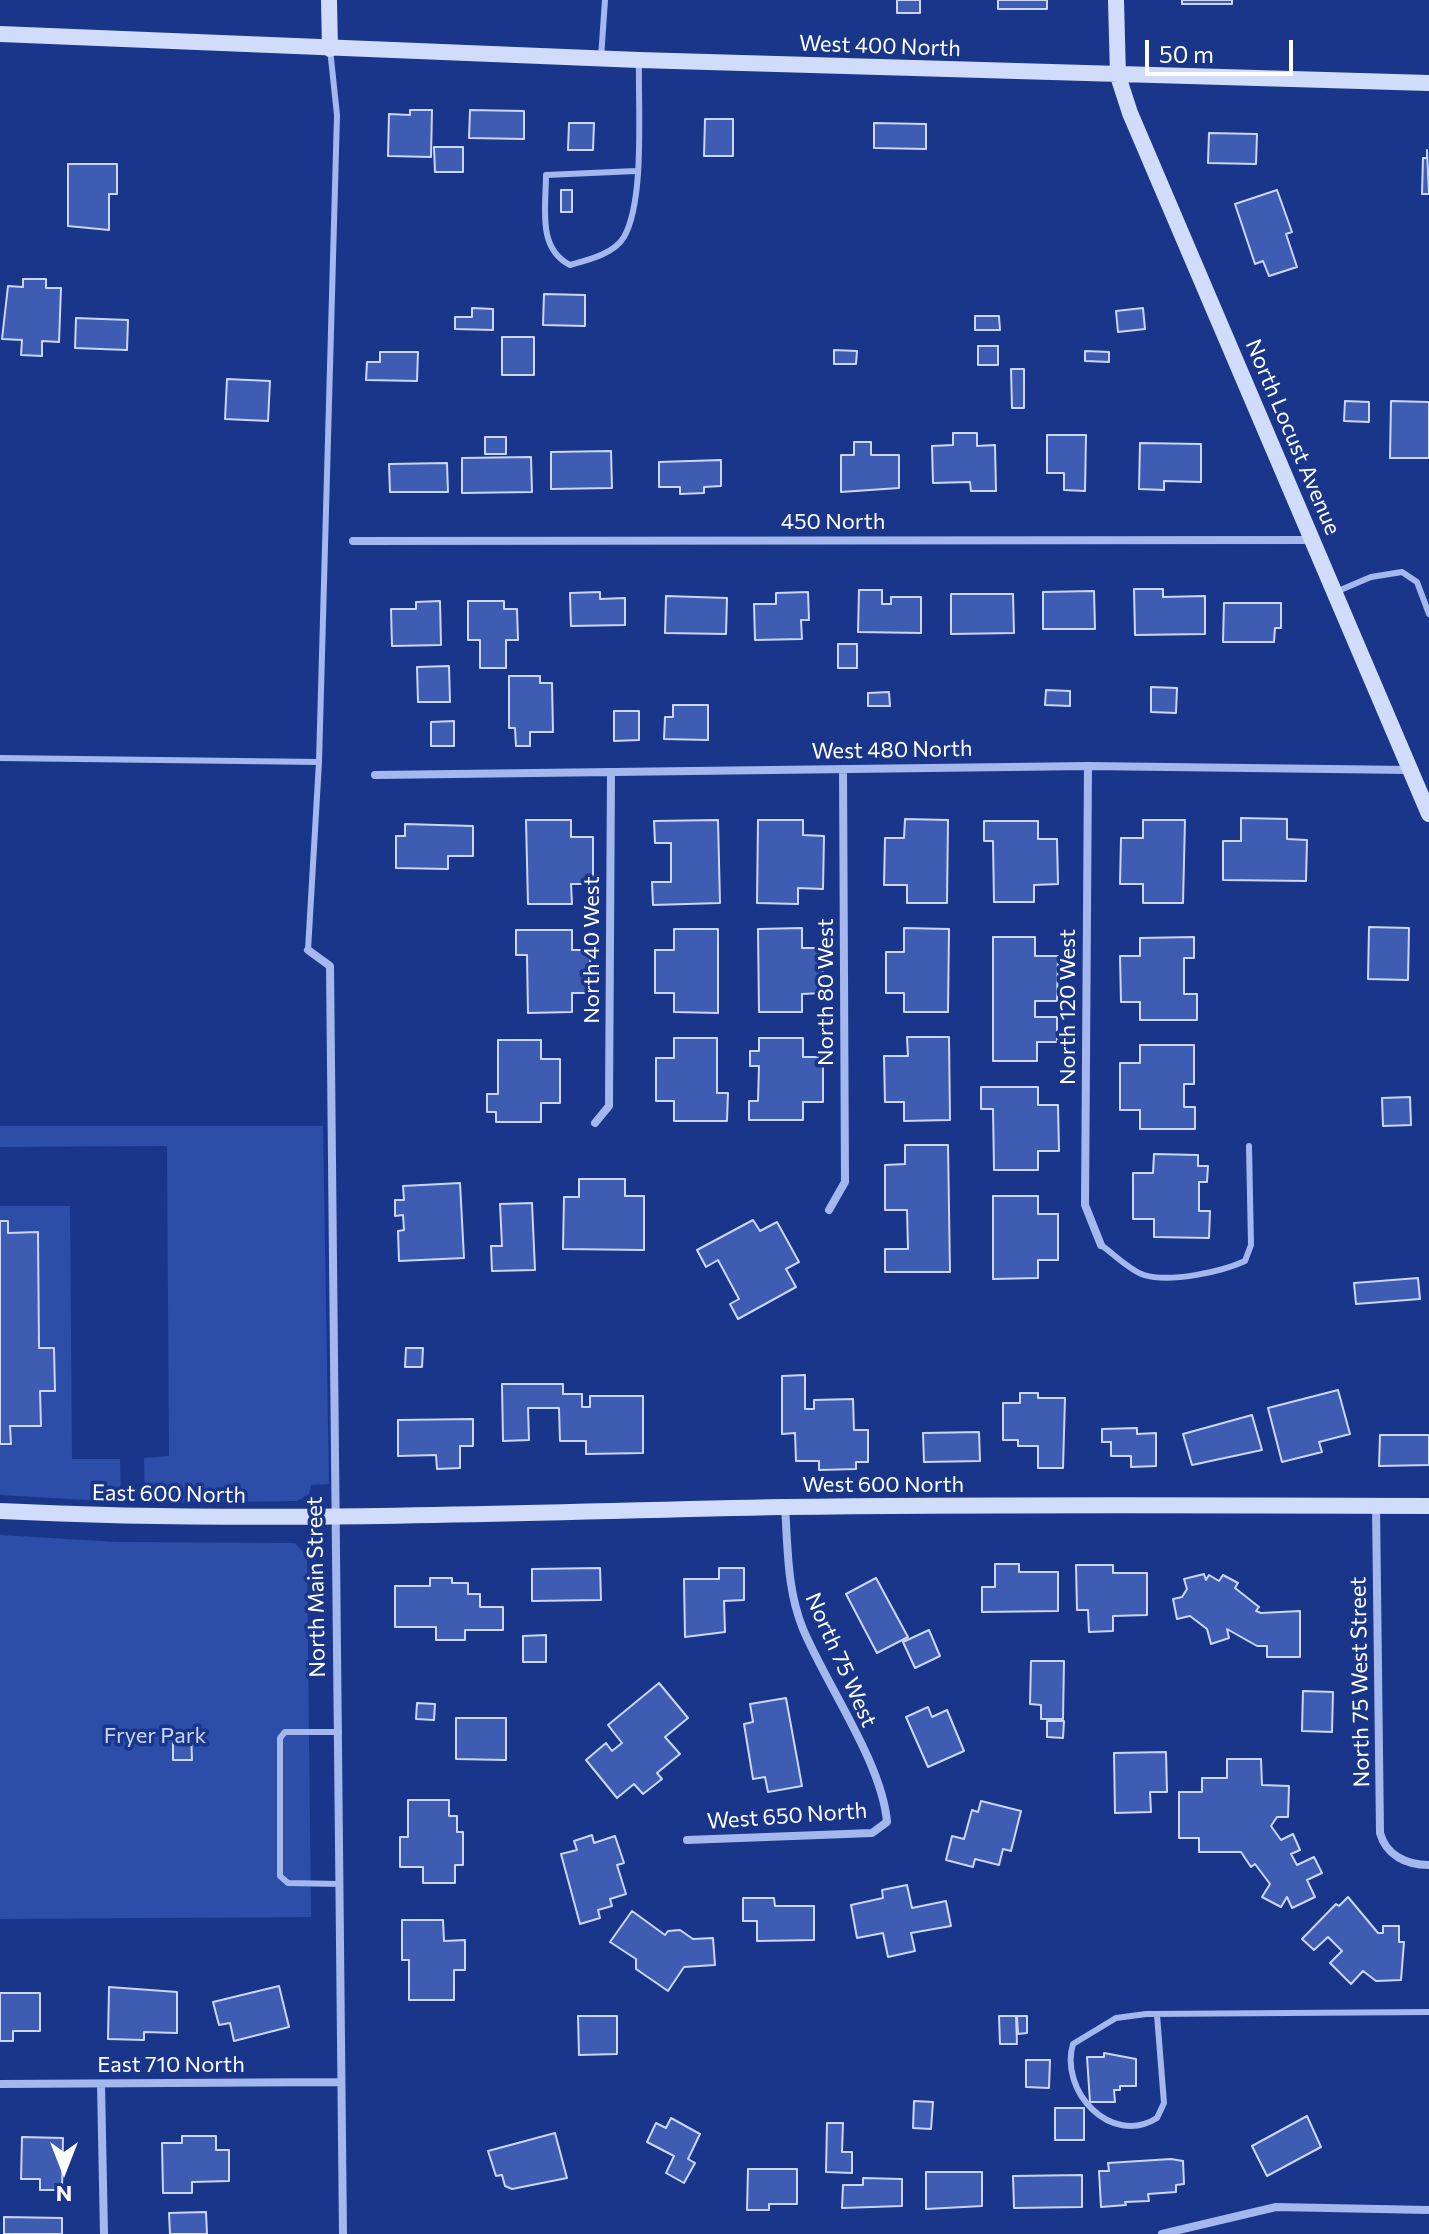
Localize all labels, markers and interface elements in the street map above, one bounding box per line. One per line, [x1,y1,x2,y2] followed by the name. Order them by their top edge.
[1149,24,1297,74] scale bar
[799,30,961,62] street label: West 400 North
[1159,39,1214,68] text: 50 m
[1240,335,1346,539] street label: North Locust Avenue
[781,509,885,535] street label: 450 North
[811,735,973,765] street label: West 480 North
[579,876,605,1024] street label: North 40 West
[813,918,839,1066] street label: North 80 West
[1055,929,1081,1085] street label: North 120 West
[802,1472,964,1498] street label: West 600 North
[92,1479,246,1509] street label: East 600 North
[301,1496,331,1678] street label: North Main Street
[1345,1576,1375,1788] street label: North 75 West Street
[800,1589,882,1731] street label: North 75 West
[104,1723,206,1749] park label: Fryer Park
[706,1797,868,1835] street label: West 650 North
[97,2052,245,2078] street label: East 710 North
[24,2130,104,2210] north arrow
[56,2181,72,2208] text: N

